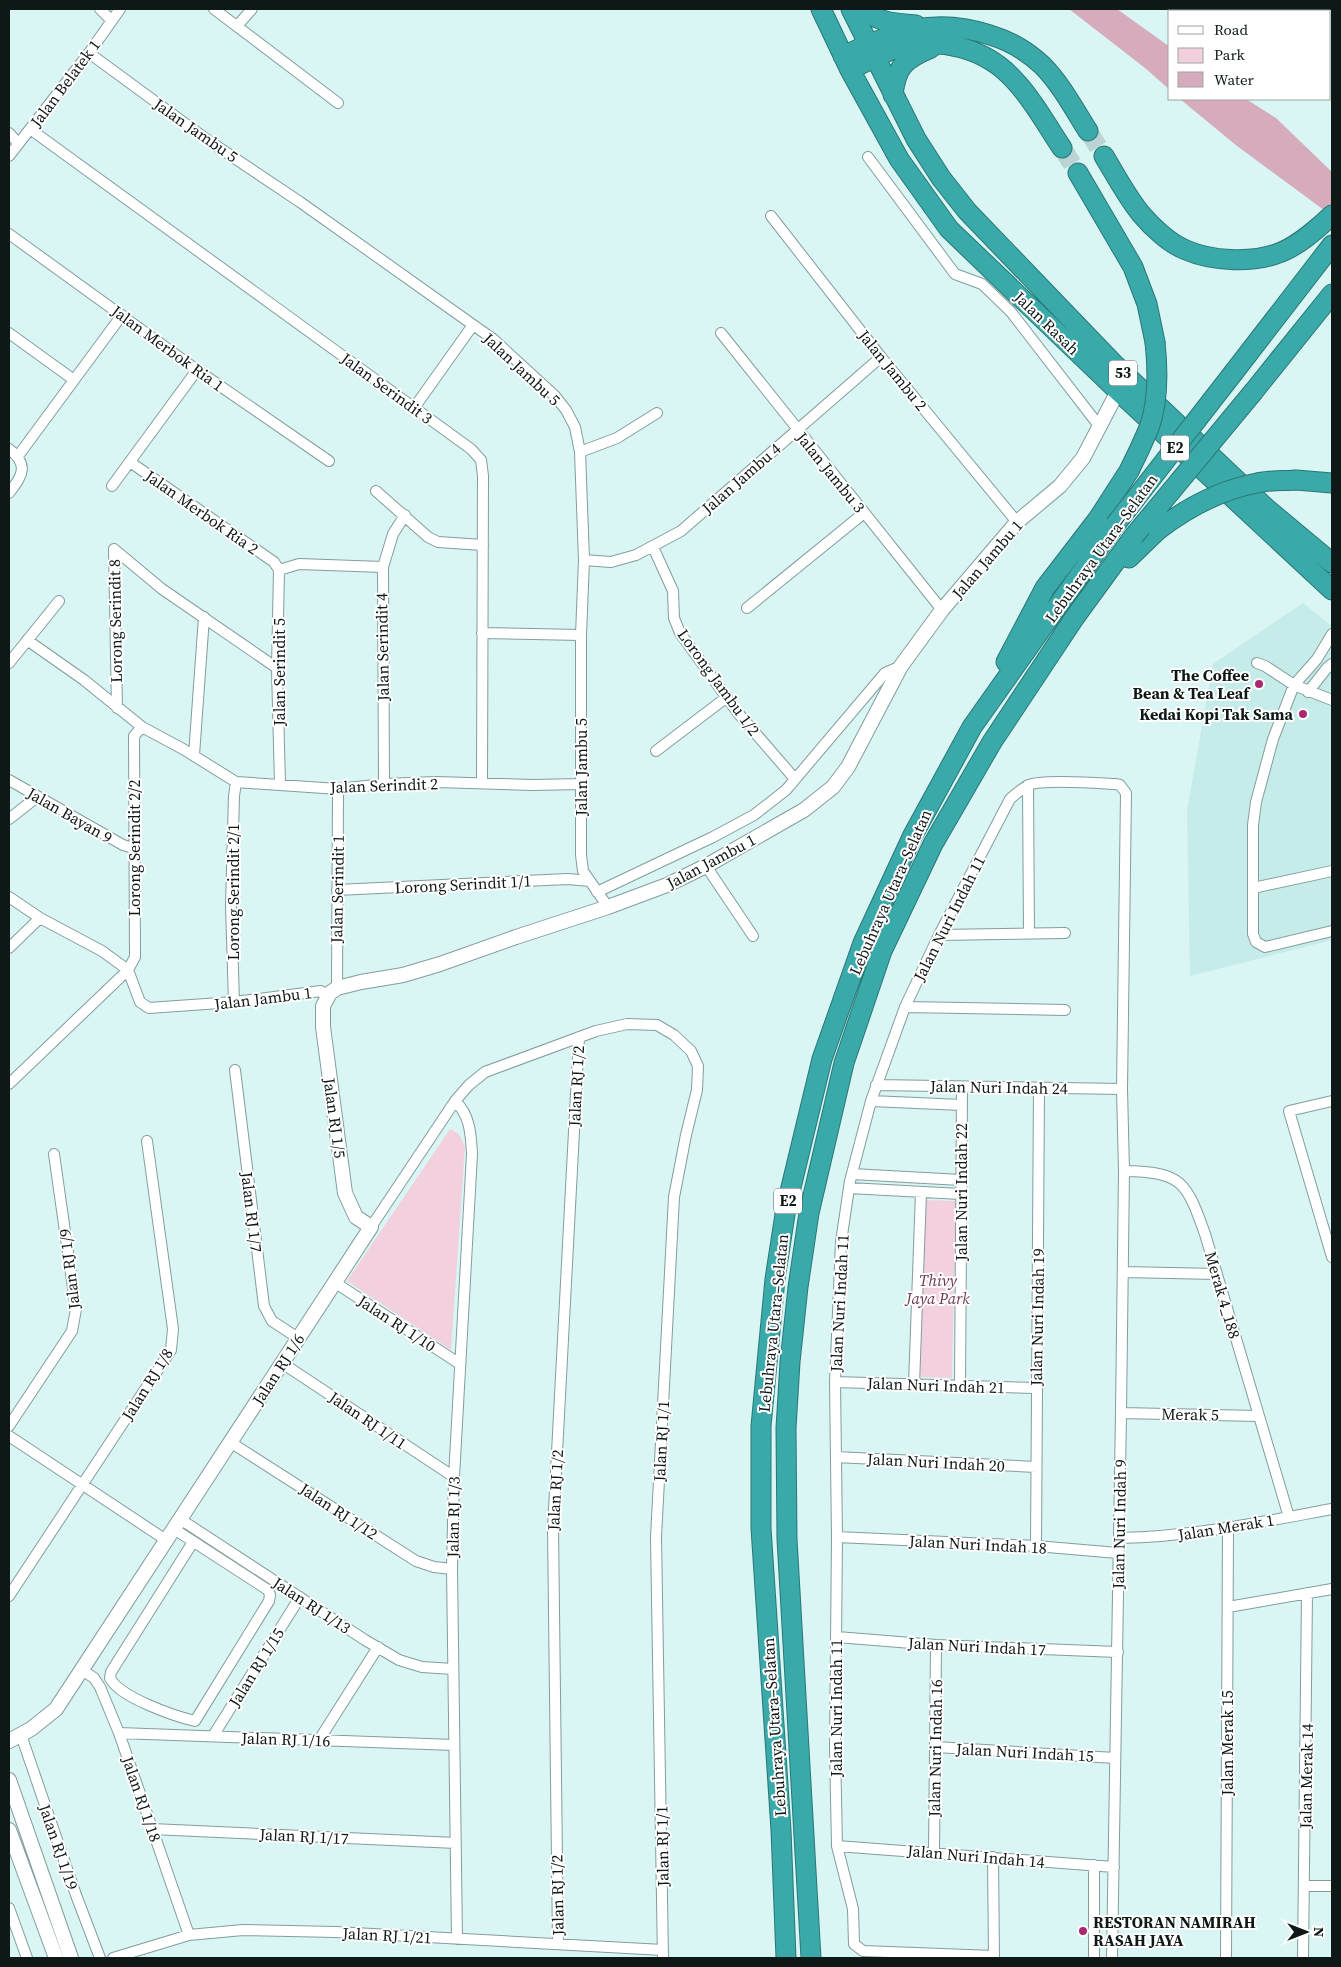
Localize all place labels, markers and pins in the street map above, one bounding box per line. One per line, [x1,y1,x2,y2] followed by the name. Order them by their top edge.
[1133,664,1251,704] place label: The Coffee Bean & Tea Leaf
[1253,678,1265,690] marker: The Coffee Bean & Tea Leaf
[1139,703,1293,725] place label: Kedai Kopi Tak Sama
[1297,708,1309,720] marker: Kedai Kopi Tak Sama
[1093,1911,1256,1951] place label: RESTORAN NAMIRAH RASAH JAYA
[1077,1925,1089,1937] marker: RESTORAN NAMIRAH RASAH JAYA

